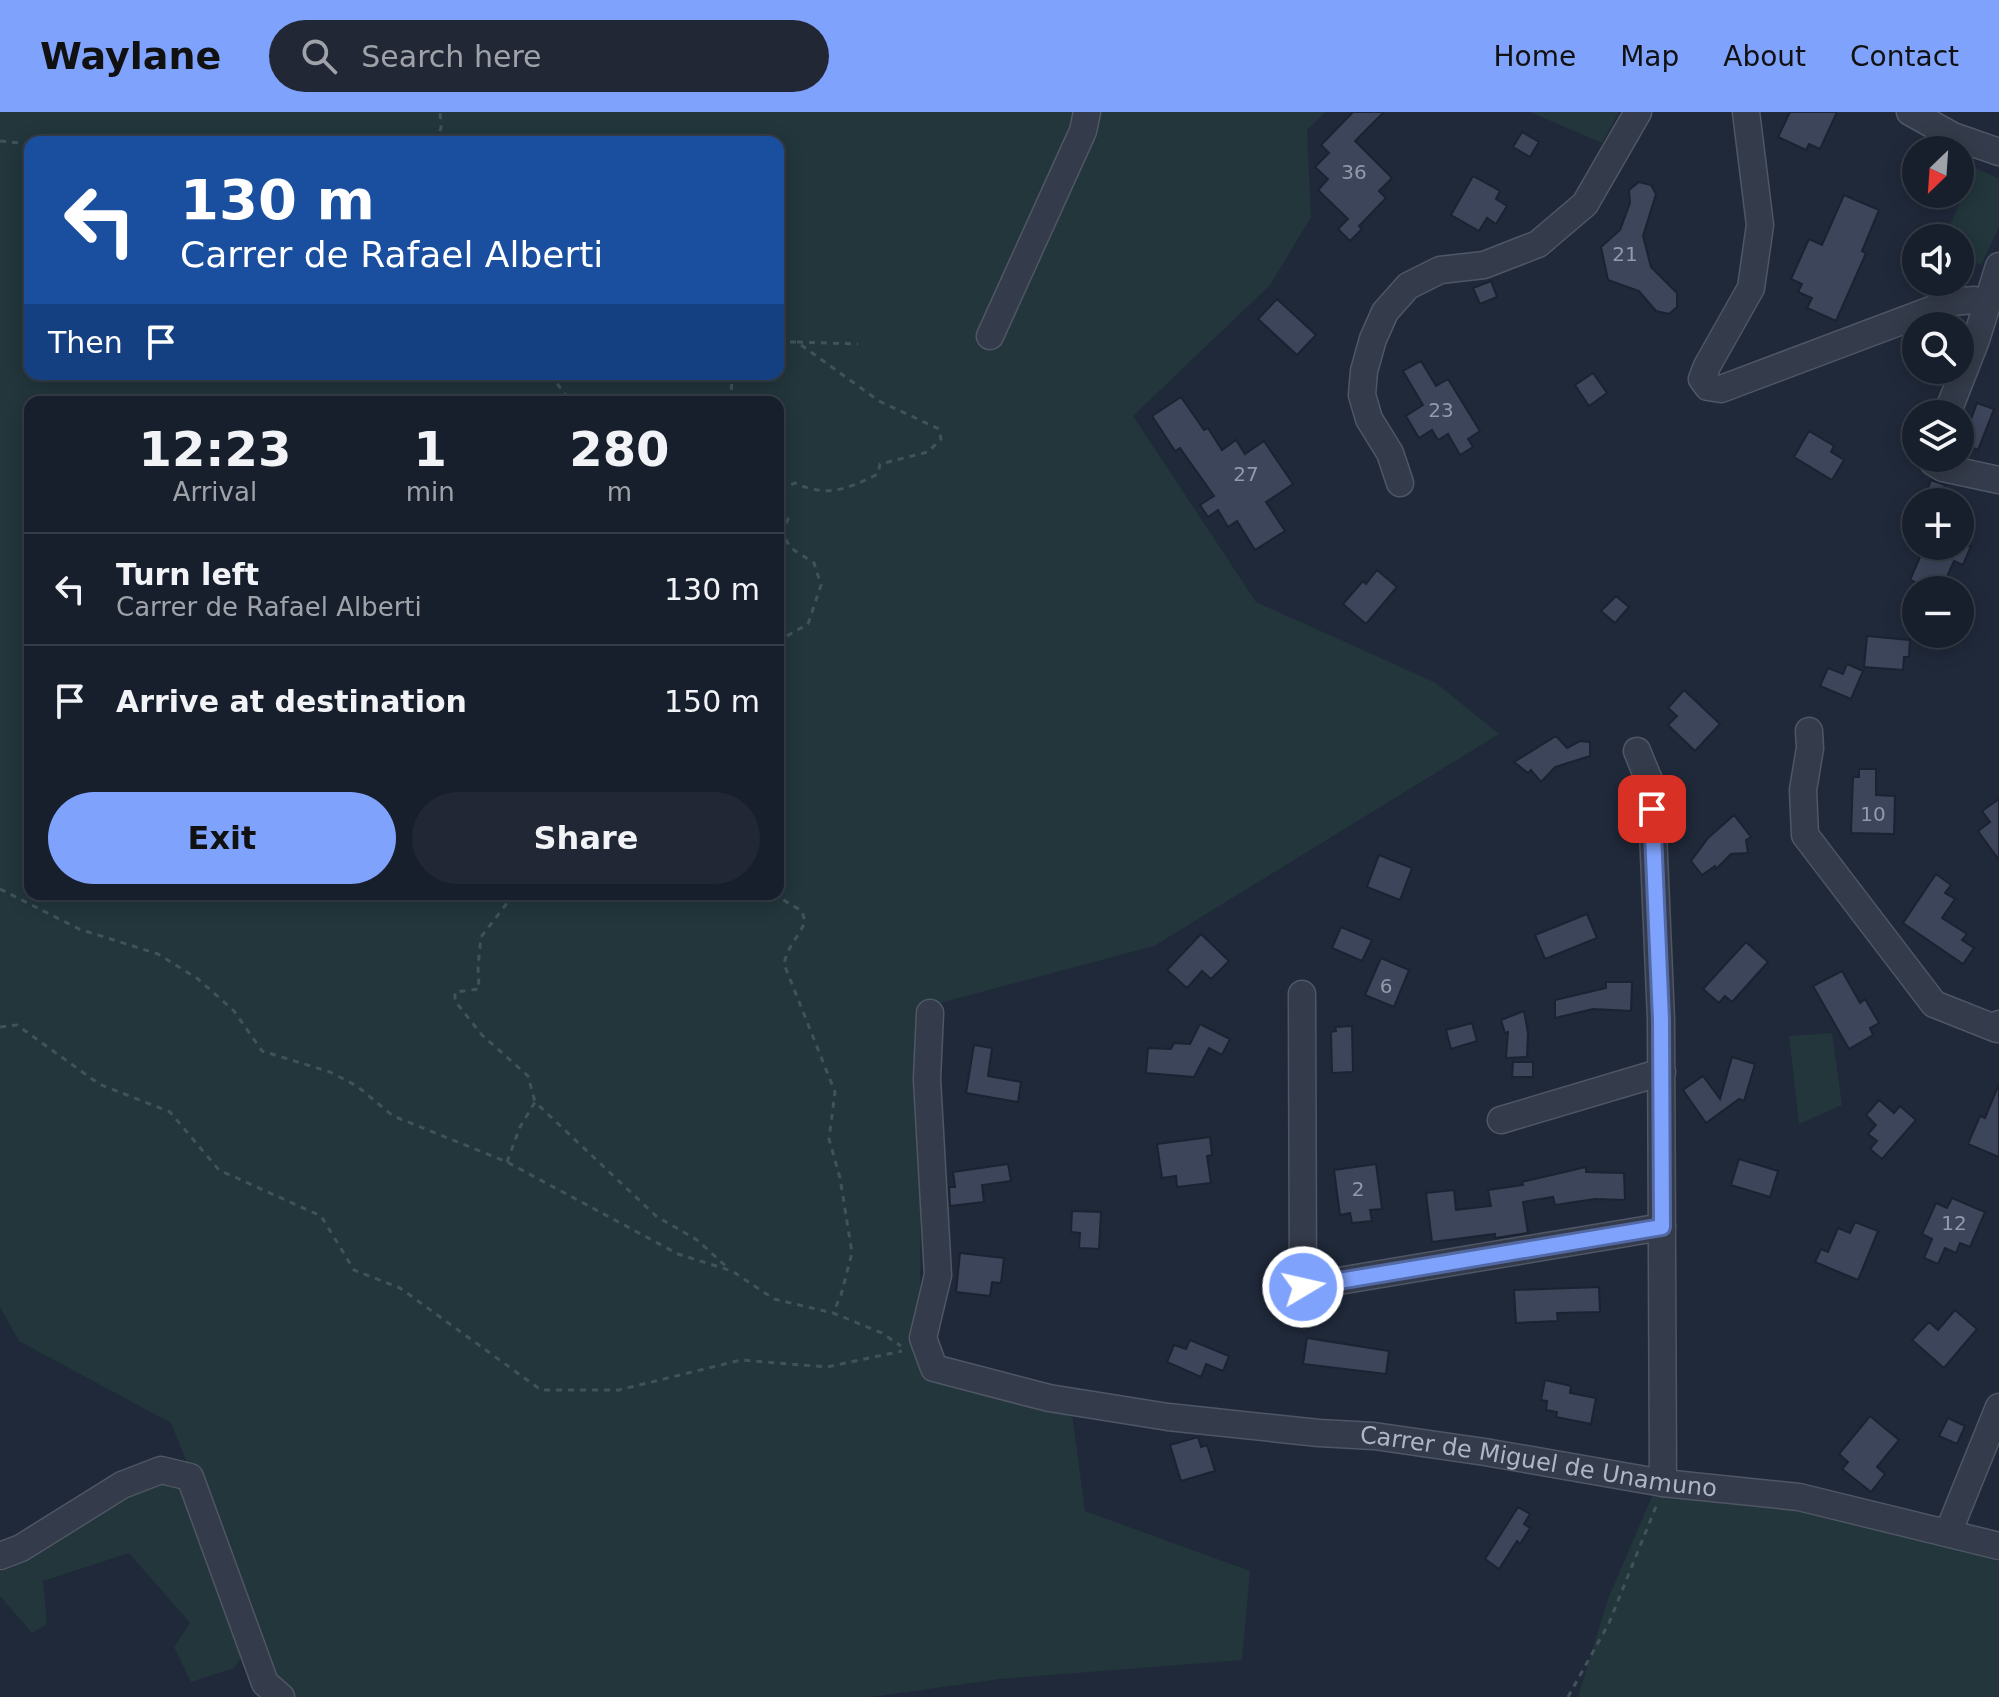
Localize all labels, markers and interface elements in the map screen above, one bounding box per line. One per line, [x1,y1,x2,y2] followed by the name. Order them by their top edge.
[269,20,829,92] search box
[40,34,221,78] text: Waylane
[297,34,341,78] icon: search
[361,39,542,74] text: Search here
[1493,40,1576,73] text: Home
[1620,40,1679,73] text: Map
[1723,40,1806,73] text: About
[1850,40,1959,73] text: Contact
[1902,136,1974,208] north arrow
[1902,136,1974,648] map controls
[1341,160,1367,184] house number: 36
[180,167,375,232] text: 130 m
[48,168,152,272] icon: left
[1902,224,1974,296] button: sound
[180,234,603,275] text: Carrer de Rafael Alberti
[1612,242,1638,266] house number: 21
[1902,312,1974,384] button: search
[139,320,183,364] icon: arrive
[48,325,123,360] text: Then
[1428,398,1454,422] house number: 23
[1902,400,1974,472] button: layers
[138,421,291,477] text: 12:23
[414,421,447,477] text: 1
[569,421,669,477] text: 280
[1233,462,1259,486] house number: 27
[173,477,257,507] text: Arrival
[406,477,455,507] text: min
[607,477,632,507] text: m
[1902,488,1974,560] button: +
[116,557,259,592] text: Turn left
[48,567,92,611] icon: left
[664,572,760,607] text: 130 m
[1902,576,1974,648] button: −
[116,592,422,622] text: Carrer de Rafael Alberti
[48,679,92,723] icon: arrive
[116,684,467,719] text: Arrive at destination
[664,684,760,719] text: 150 m
[1618,775,1686,843] pin
[1630,787,1674,831] icon: arrive
[48,792,396,884] button: Exit
[412,792,760,884] button: Share
[1860,802,1886,826] house number: 10
[1380,974,1392,998] house number: 6
[1352,1177,1364,1201] house number: 2
[1941,1211,1967,1235] house number: 12
[1261,1245,1345,1329] position arrow
[1359,1421,1718,1502] street label: Carrer de Miguel de Unamuno

